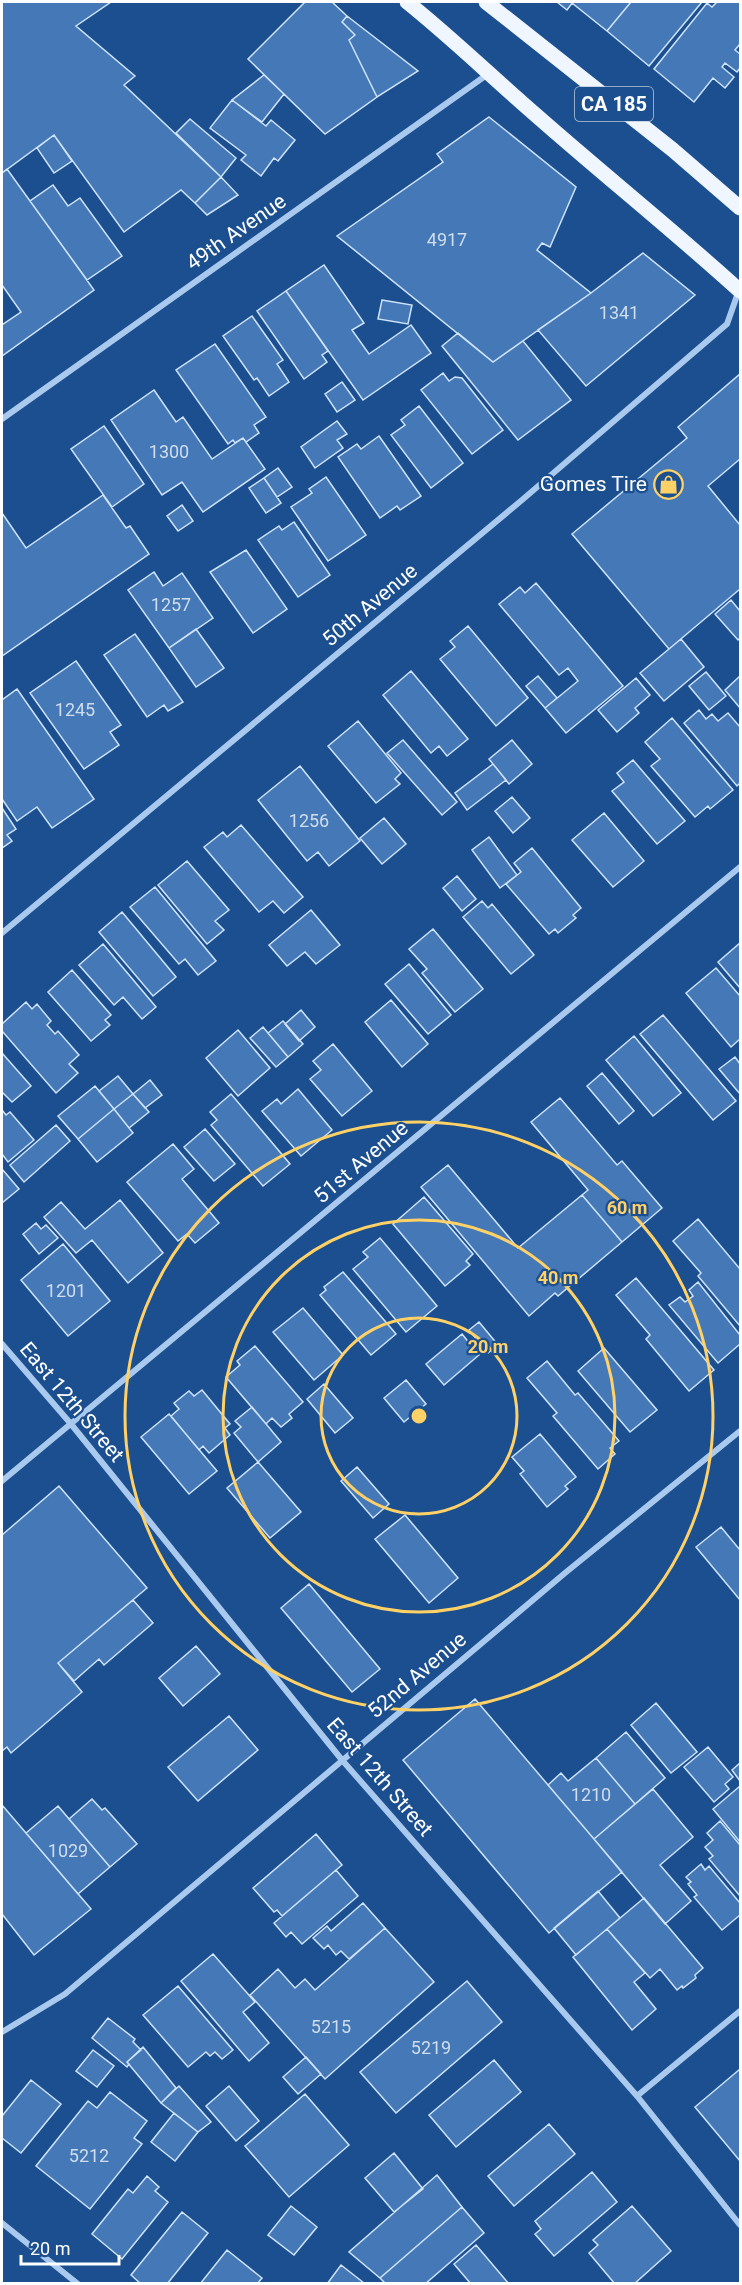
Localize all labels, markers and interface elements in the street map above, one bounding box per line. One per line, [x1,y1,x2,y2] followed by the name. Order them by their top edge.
[575,87,653,121] road number: CA 185
[182,189,290,275] street label: 49th Avenue
[427,229,467,250] house number: 4917
[599,302,639,323] house number: 1341
[149,441,189,462] house number: 1300
[652,468,684,500] shop icon: Gomes Tire
[540,472,647,496] place label: Gomes Tire
[318,559,422,651] street label: 50th Avenue
[151,594,191,615] house number: 1257
[55,699,95,720] house number: 1245
[289,810,329,831] house number: 1256
[309,1116,413,1208] street label: 51st Avenue
[607,1197,647,1218] text: 60 m
[538,1267,578,1288] text: 40 m
[46,1280,86,1301] house number: 1201
[468,1336,508,1357] text: 20 m
[15,1337,129,1467] street label: East 12th Street
[409,1406,429,1426] centre of rings
[363,1627,471,1723] street label: 52nd Avenue
[322,1713,438,1841] street label: East 12th Street
[571,1784,611,1805] house number: 1210
[48,1840,88,1861] house number: 1029
[311,2016,351,2037] house number: 5215
[411,2037,451,2058] house number: 5219
[69,2145,109,2166] house number: 5212
[21,2228,118,2266] scale bar
[30,2238,70,2259] text: 20 m

